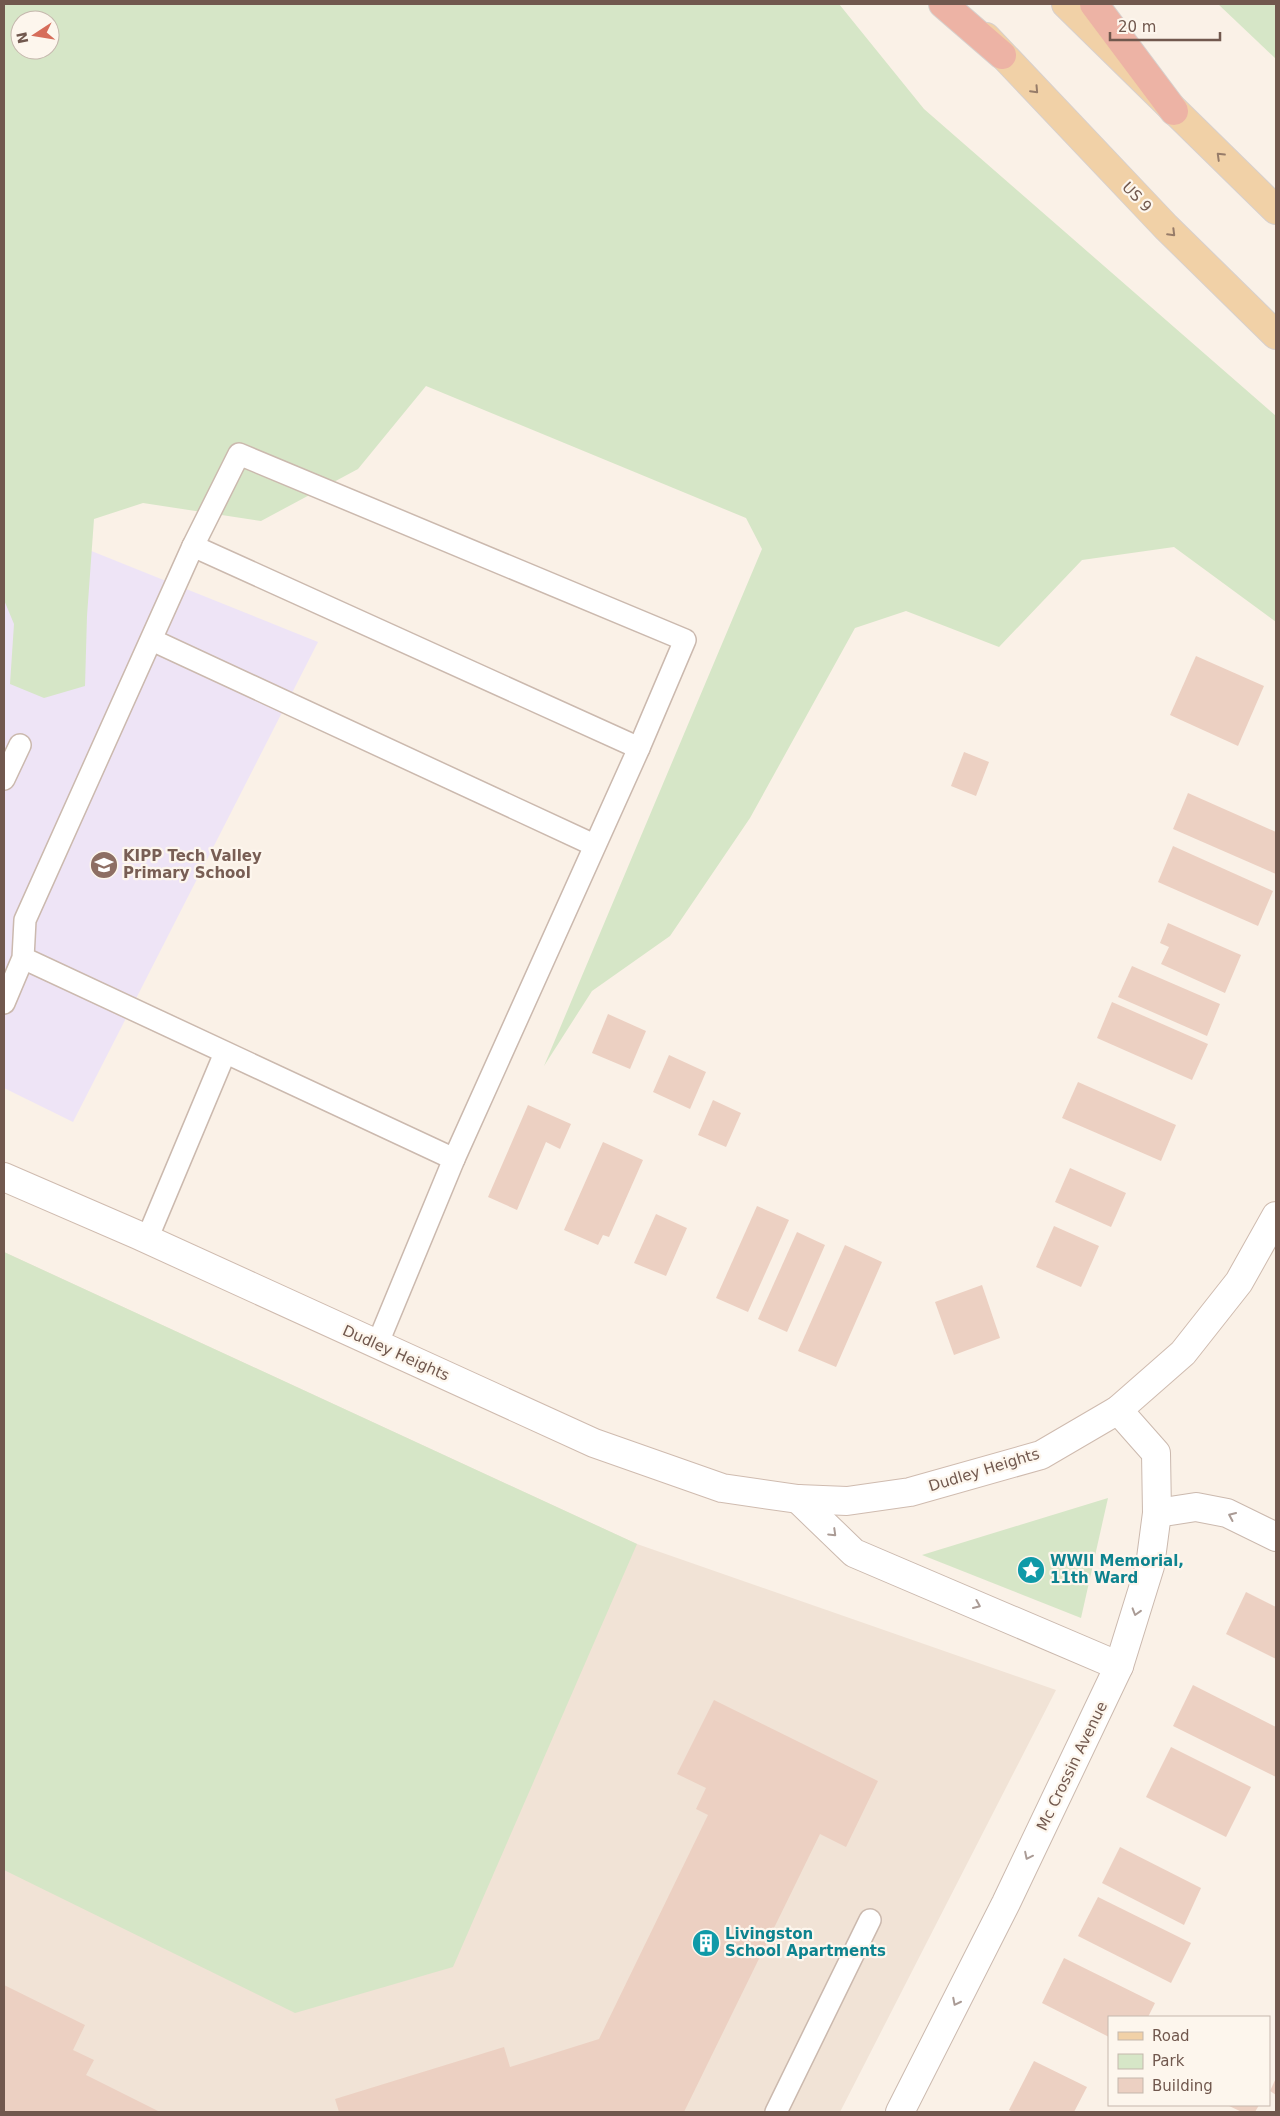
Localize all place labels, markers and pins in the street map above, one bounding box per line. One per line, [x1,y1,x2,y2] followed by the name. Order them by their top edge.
[123,847,262,882] place label: KIPP Tech Valley Primary School
[89,850,119,880] school or university icon: KIPP Tech Valley Primary School
[1050,1552,1184,1587] place label: WWII Memorial, 11th Ward
[1016,1555,1046,1585] place icon: WWII Memorial, 11th Ward
[725,1925,886,1960] place label: Livingston School Apartments
[691,1928,721,1958] building icon: Livingston School Apartments

